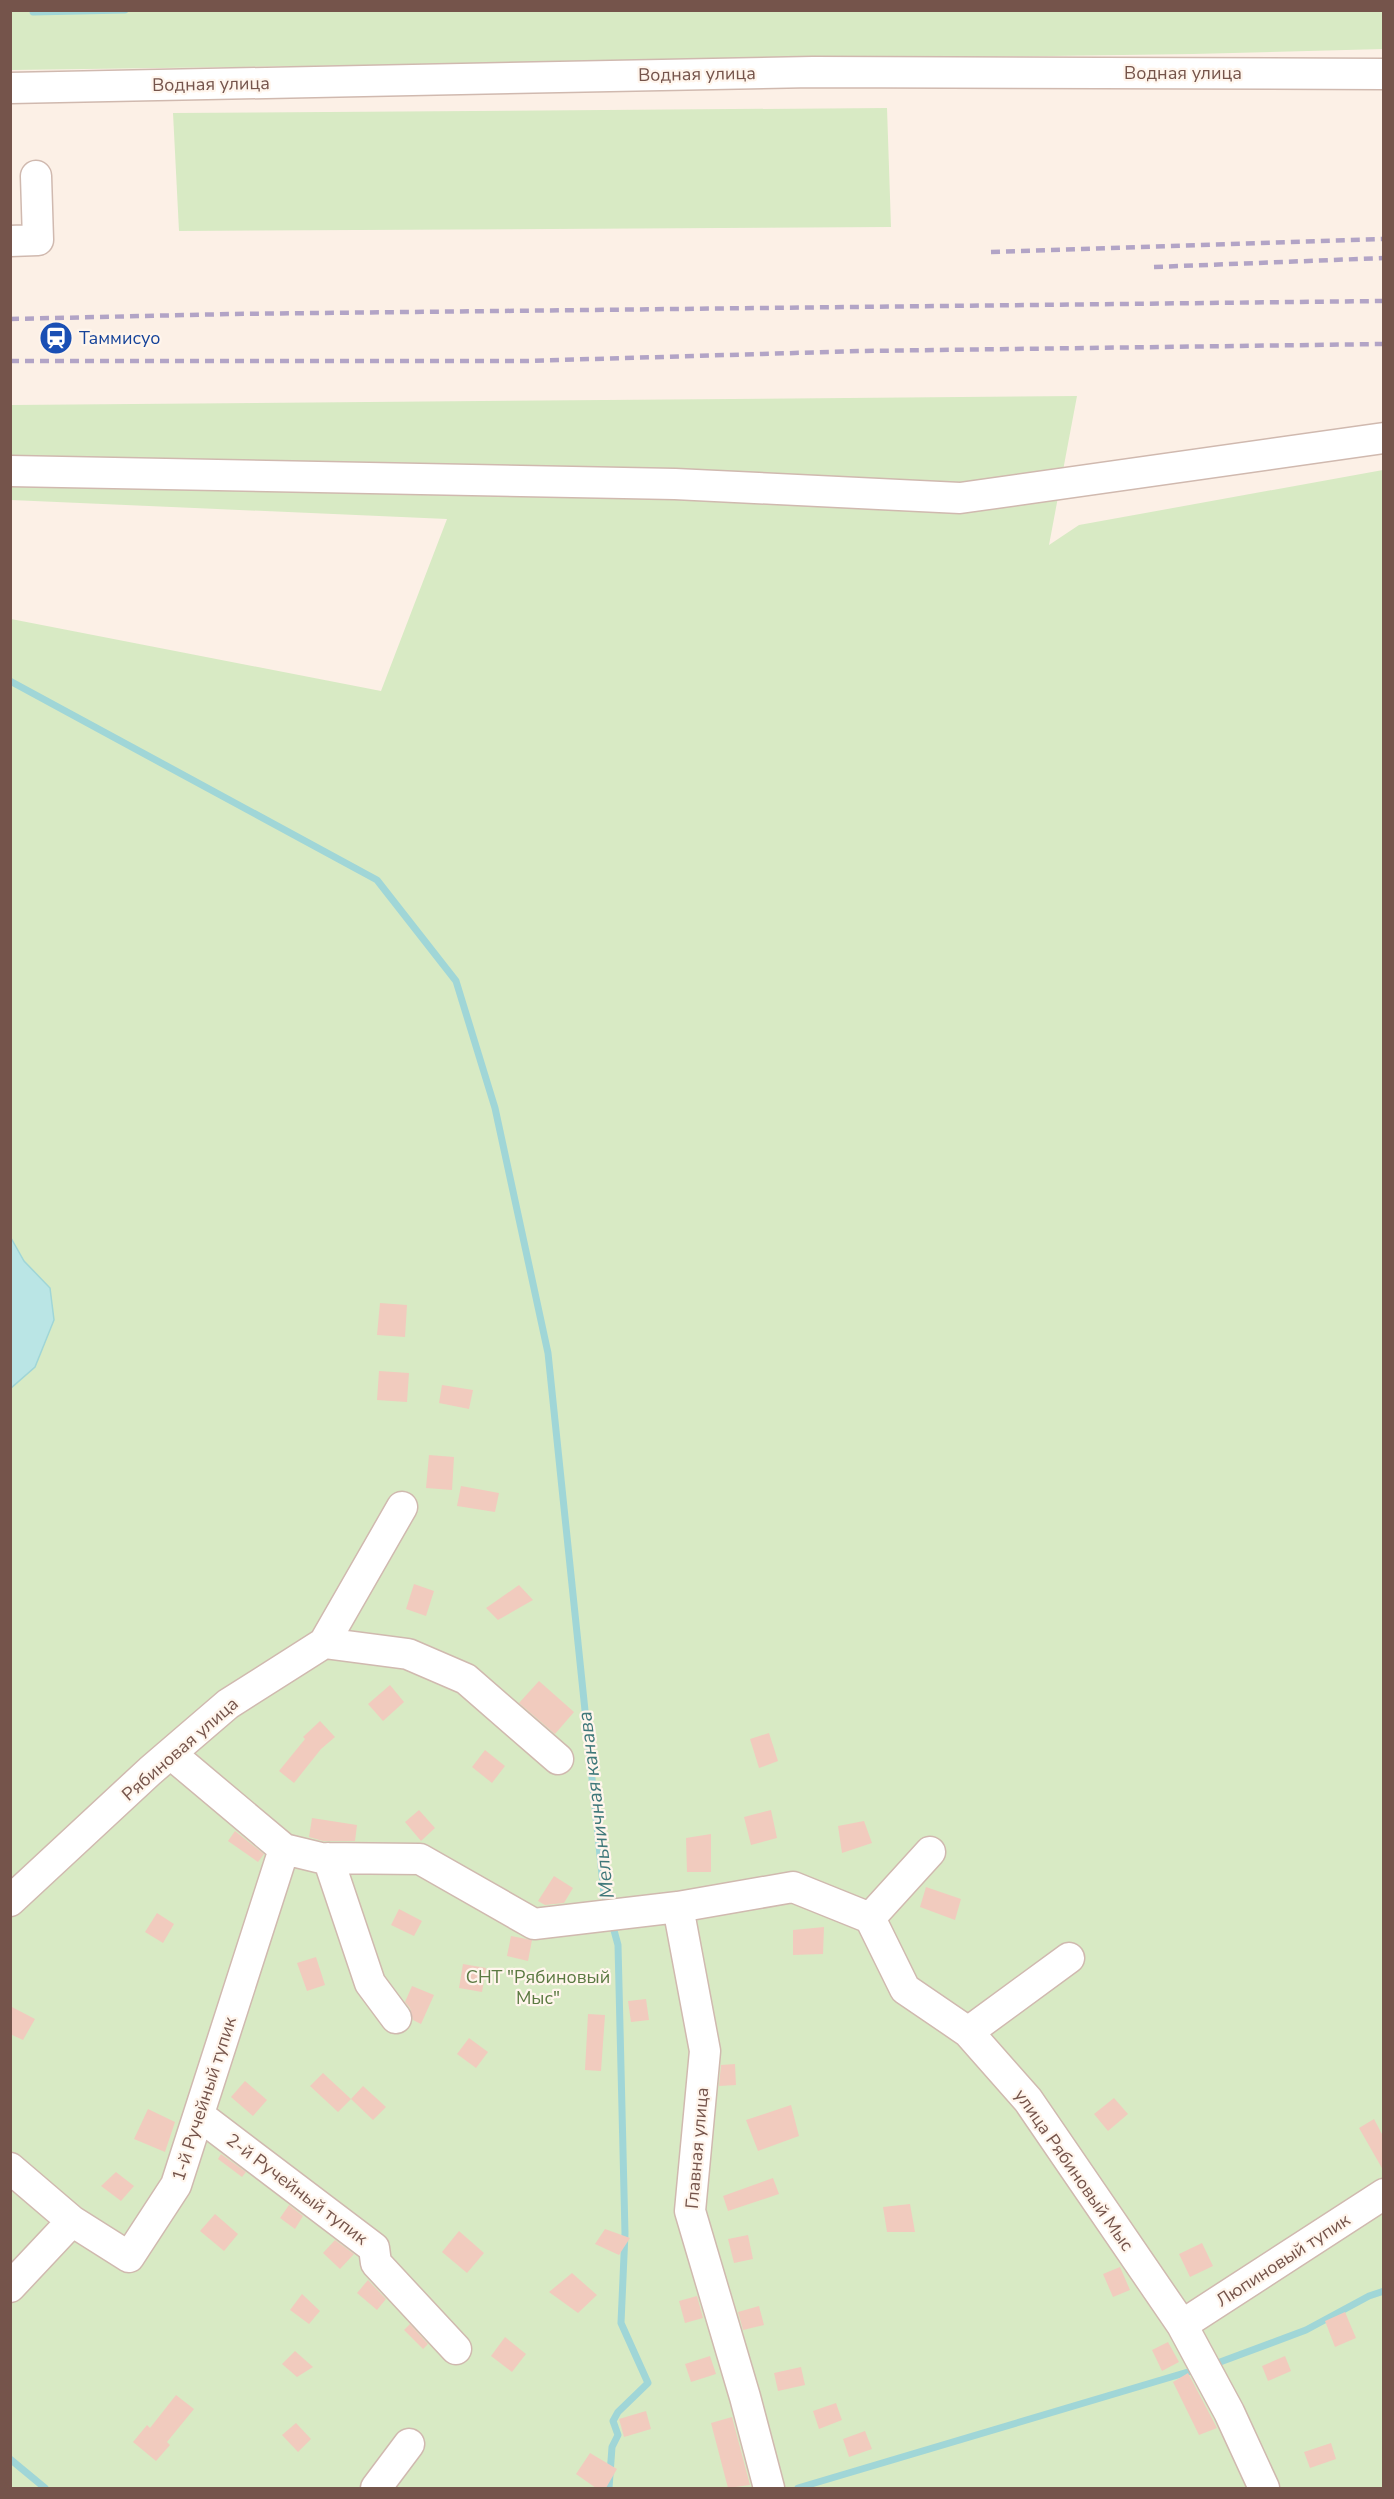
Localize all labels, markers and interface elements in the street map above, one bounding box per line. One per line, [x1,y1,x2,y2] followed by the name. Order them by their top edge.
[638,61,756,87] street label: Водная улица
[1124,61,1242,85] street label: Водная улица
[152,71,270,97] street label: Водная улица
[38,320,74,356] station icon: Таммисуо
[79,326,160,350] place label: Таммисуо
[117,1692,243,1806] street label: Рябиновая улица
[571,1710,621,1900] water label: Мельничная канава
[466,1965,610,2010] park label: СНТ "Рябиновый Мыс"
[166,2013,242,2184] street label: 1-й Ручейный тупик
[1009,2084,1139,2256] street label: улица Рябиновый Мыс
[680,2086,714,2210] street label: Главная улица
[221,2128,373,2250] street label: 2-й Ручейный тупик
[1211,2207,1355,2312] street label: Люпиновый тупик

